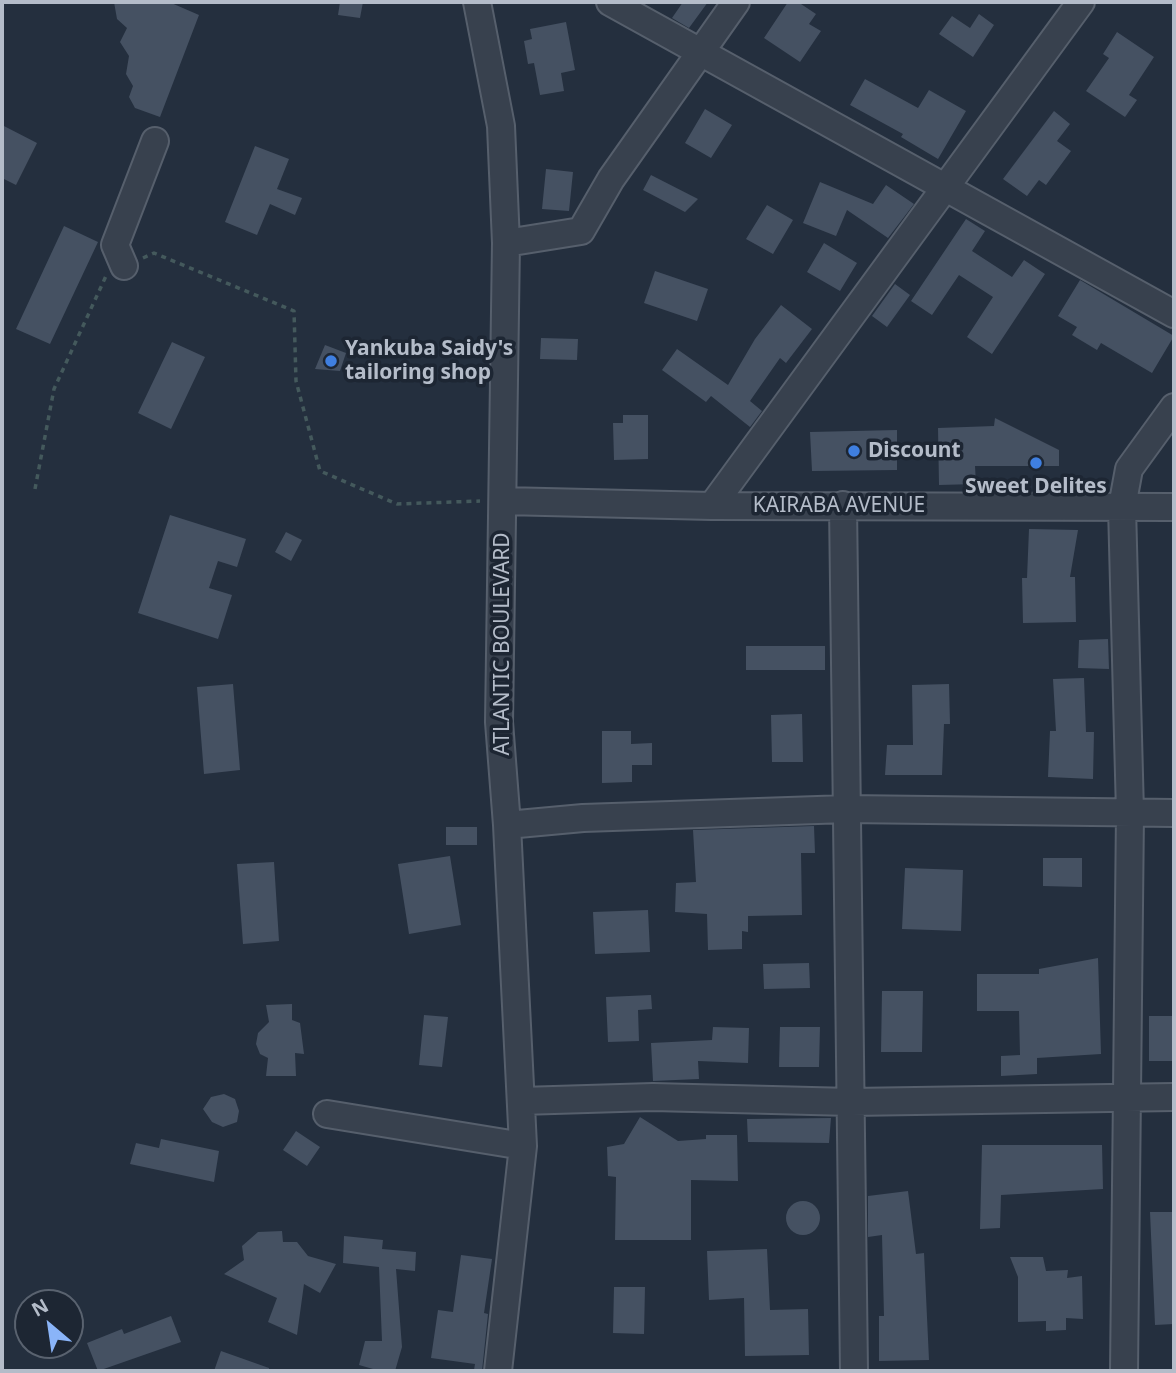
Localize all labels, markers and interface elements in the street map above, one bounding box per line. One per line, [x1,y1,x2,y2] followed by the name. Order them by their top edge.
[345,336,513,386] place label: Yankuba Saidy's tailoring shop
[323,353,339,369] marker: Yankuba Saidy's tailoring shop
[868,438,961,464] place label: Discount
[846,443,862,459] marker: Discount
[1028,455,1044,471] marker: Sweet Delites
[965,474,1107,500] place label: Sweet Delites
[753,493,925,519] street label: KAIRABA AVENUE
[490,532,516,756] street label: ATLANTIC BOULEVARD
[14,1289,84,1359] north arrow
[27,1292,53,1323] text: N

